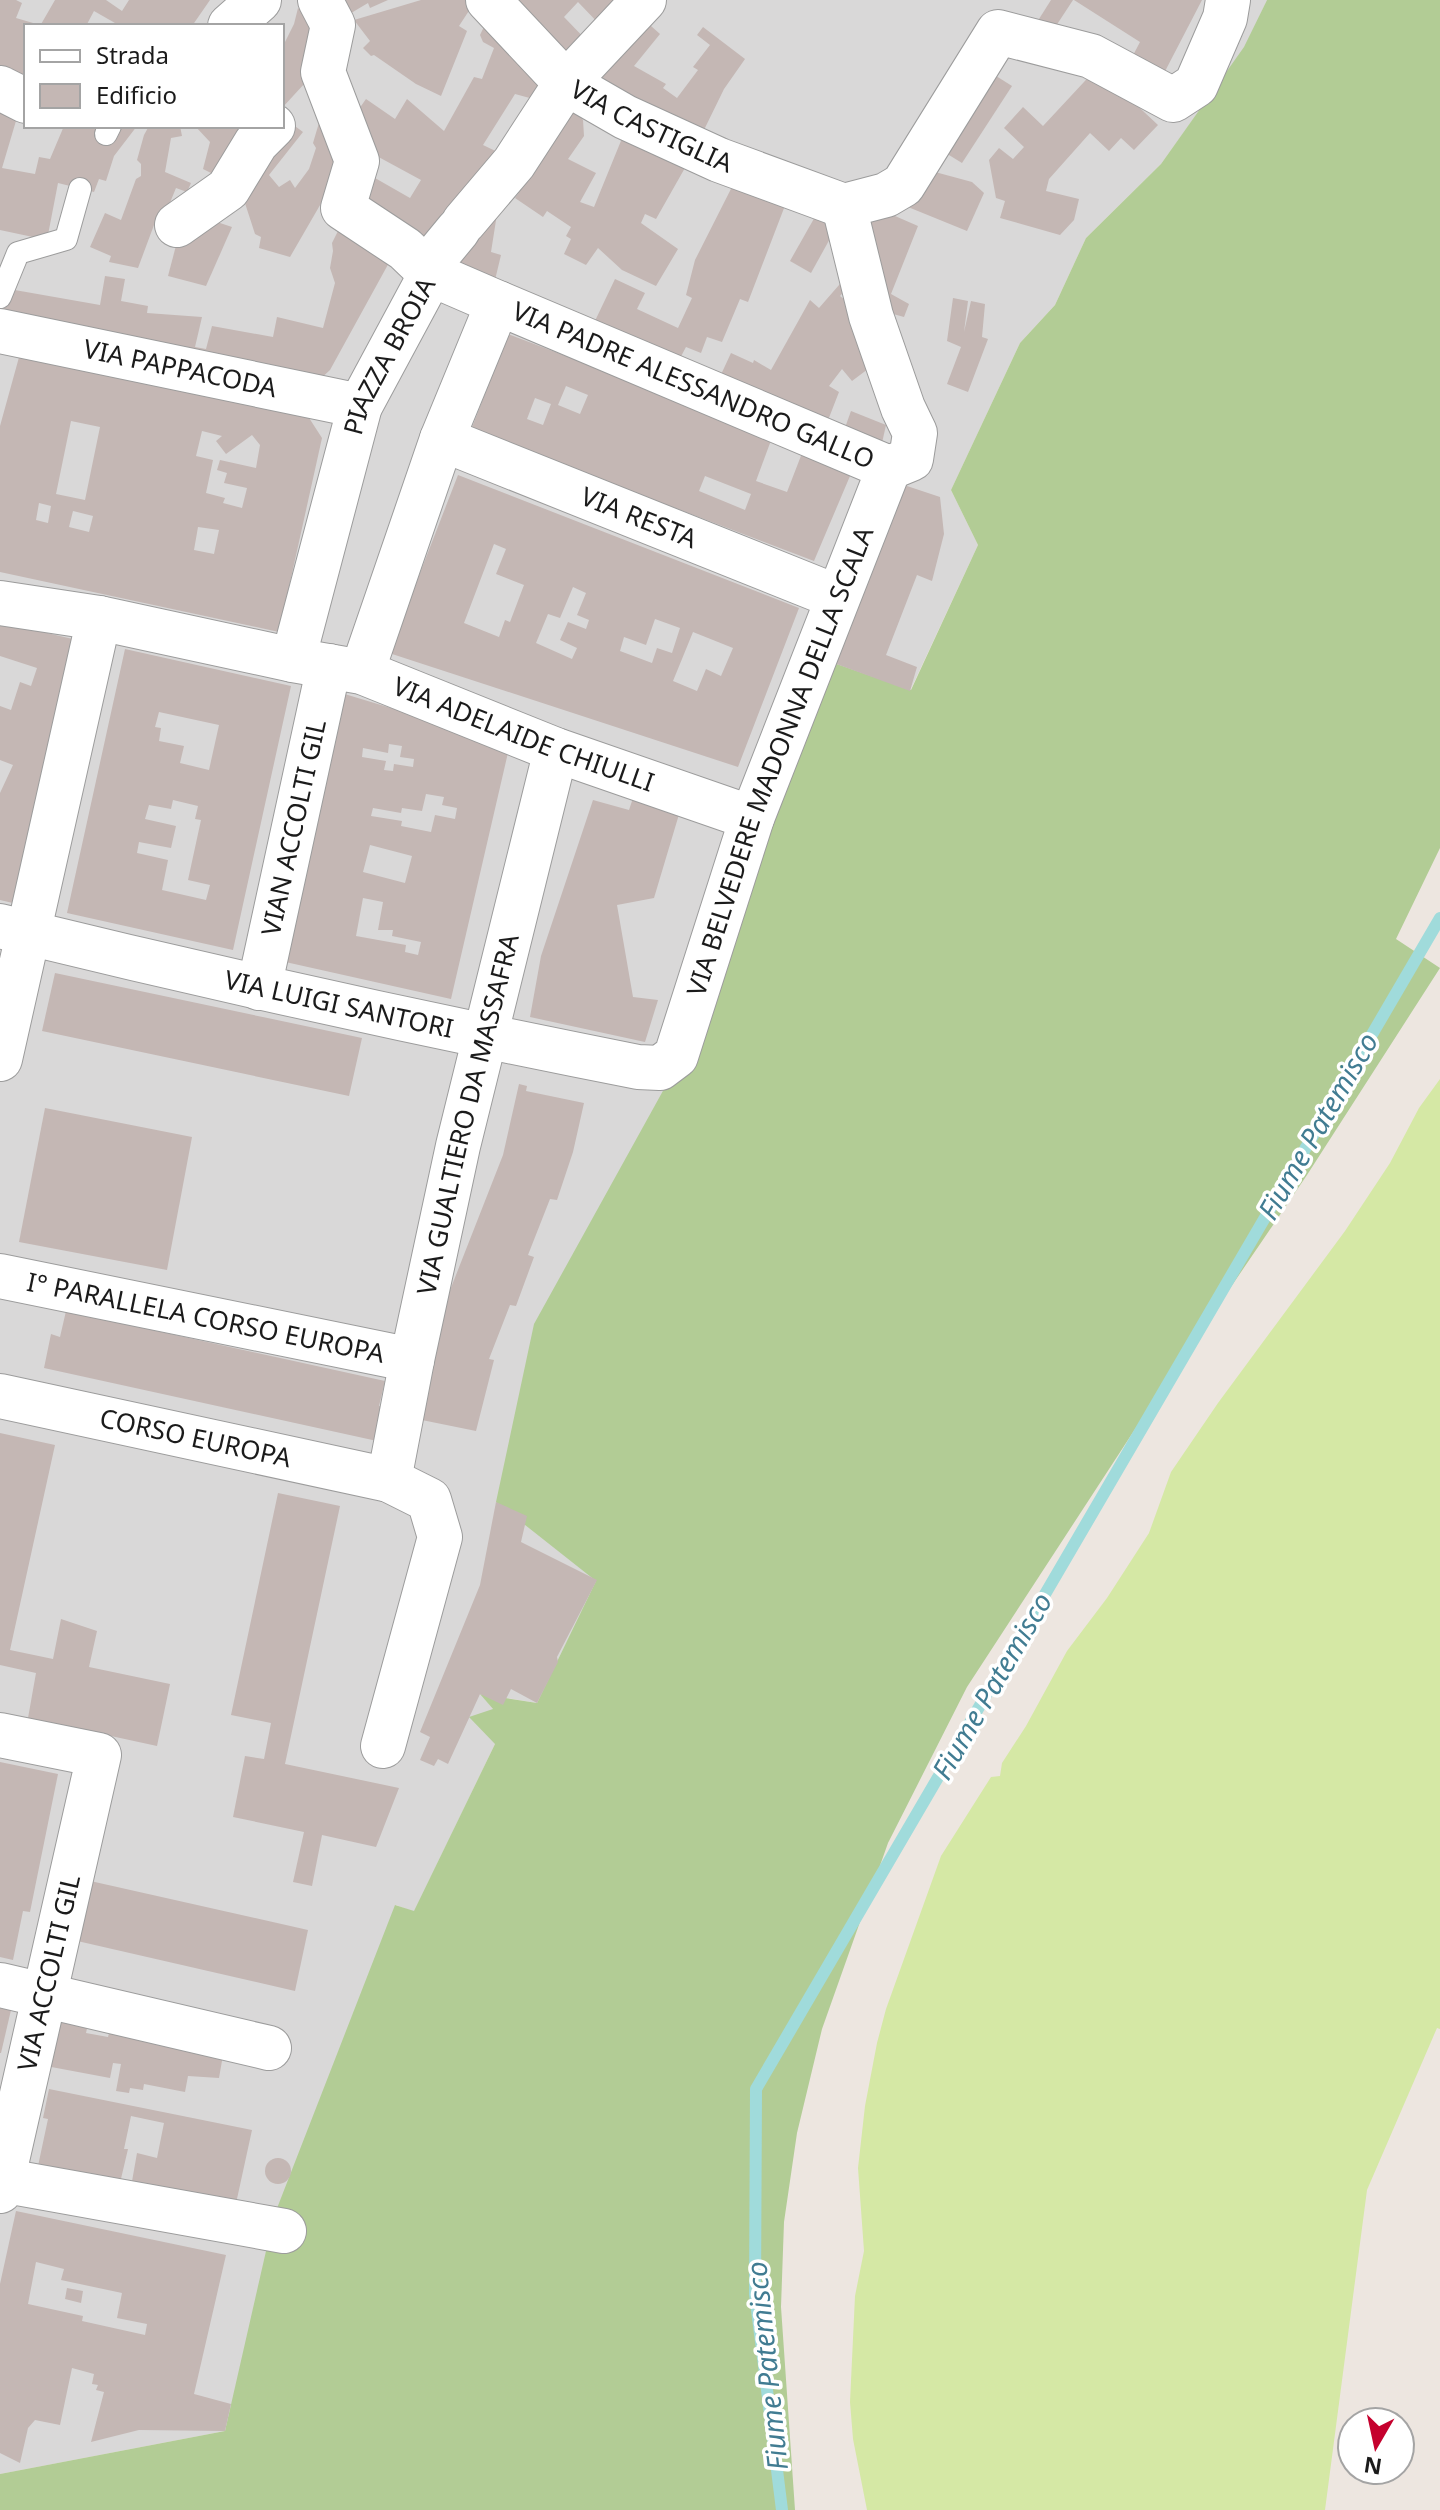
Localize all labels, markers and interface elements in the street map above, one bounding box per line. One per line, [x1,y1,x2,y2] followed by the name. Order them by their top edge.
[24,24,284,128] legend
[96,38,169,71] text: Strada
[564,70,738,181] street label: VIA CASTIGLIA
[96,78,177,111] text: Edificio
[334,270,443,439] street label: PIAZZA BROIA
[507,292,880,477] street label: VIA PADRE ALESSANDRO GALLO
[80,330,281,405] street label: VIA PAPPACODA
[576,477,703,556] street label: VIA RESTA
[677,521,881,1000] street label: VIA BELVEDERE MADONNA DELLA SCALA
[388,667,659,800] street label: VIA ADELAIDE CHIULLI
[252,716,334,939] street label: VIAN ACCOLTI GIL
[407,930,527,1298] street label: VIA GUALTIERO DA MASSAFRA
[221,961,457,1046] street label: VIA LUIGI SANTORI
[1248,1025,1386,1226] water label: Fiume Patemisco
[24,1263,388,1371] street label: I° PARALLELA CORSO EUROPA
[97,1399,295,1475] street label: CORSO EUROPA
[922,1585,1060,1786] water label: Fiume Patemisco
[8,1871,88,2075] street label: VIA ACCOLTI GIL
[736,2260,796,2472] water label: Fiume Patemisco
[1336,2406,1416,2486] north arrow
[1362,2451,1384,2483] text: N

